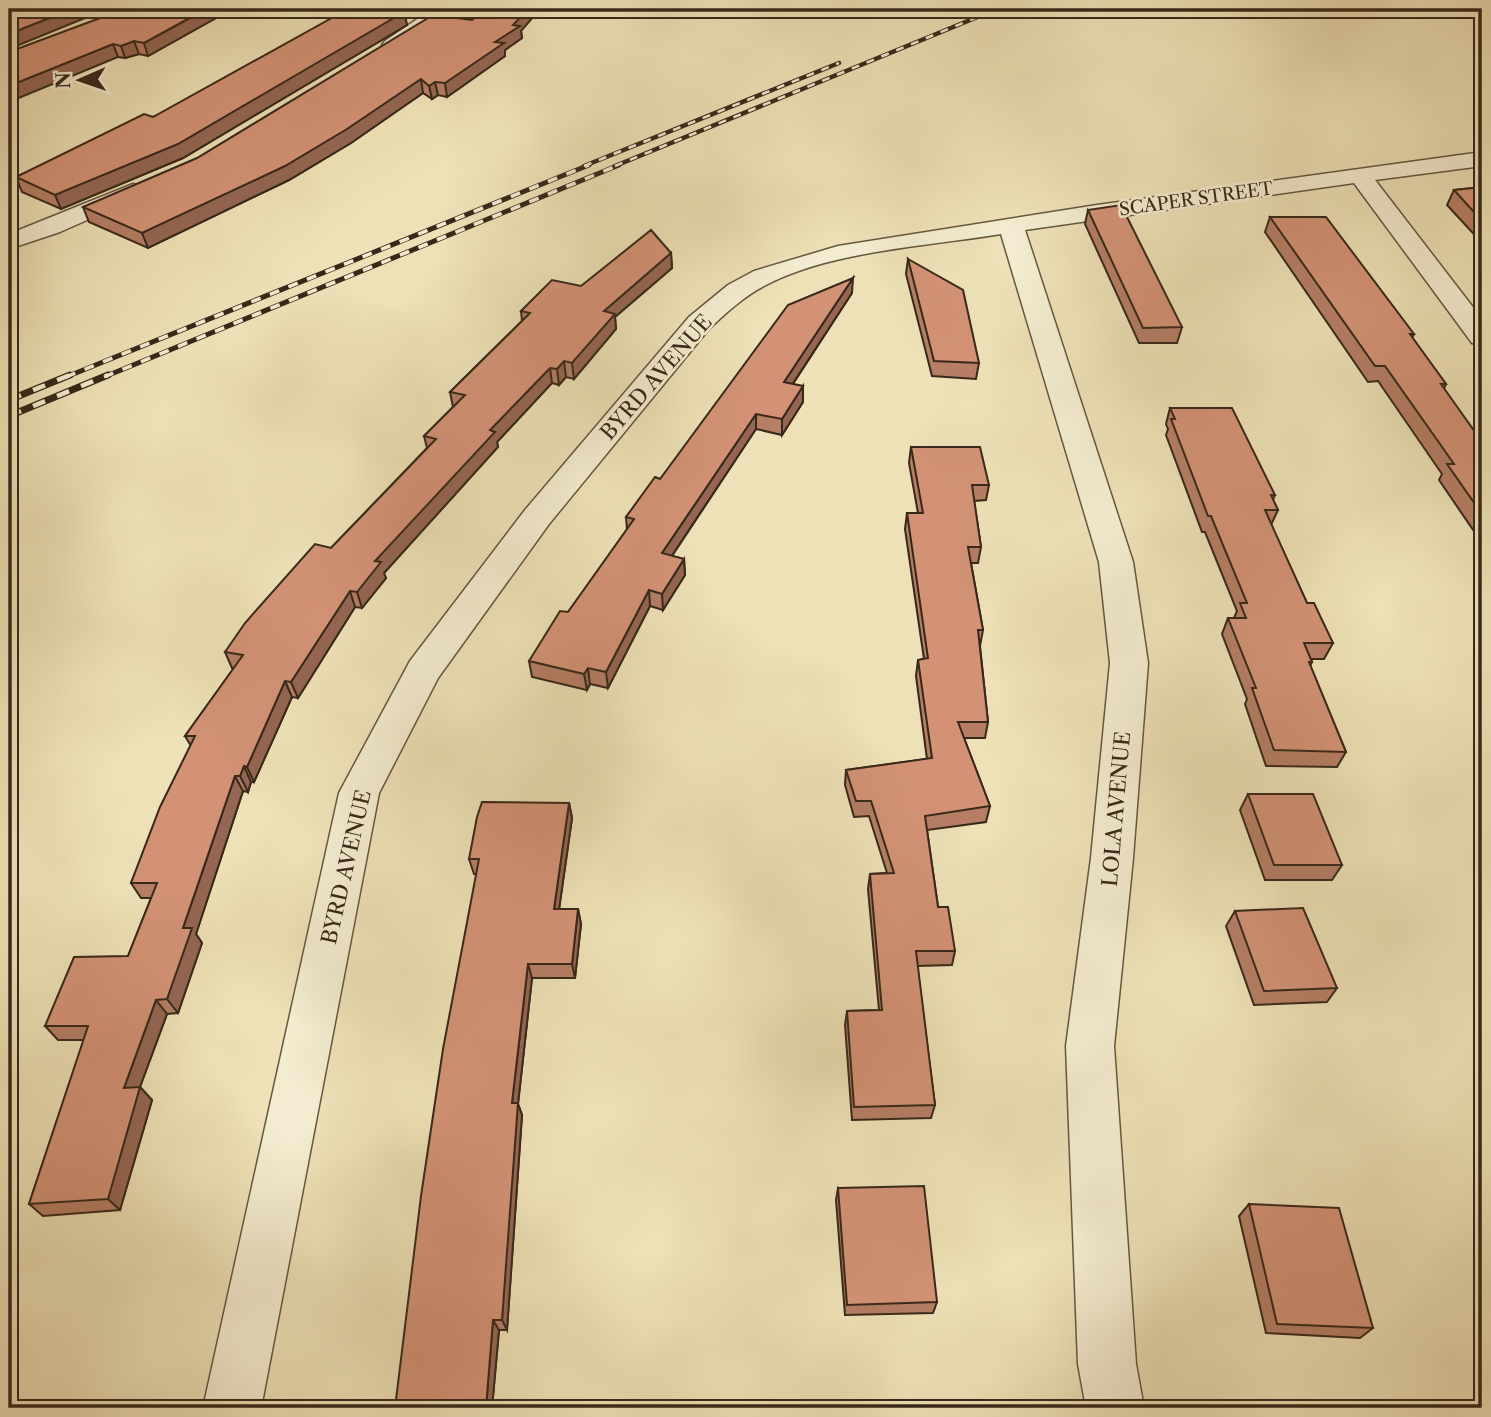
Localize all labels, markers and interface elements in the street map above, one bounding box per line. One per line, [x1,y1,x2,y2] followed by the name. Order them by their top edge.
[46,46,116,116] north arrow
[52,72,75,89] text: N
[1118,177,1275,221] street label: SCAPER STREET
[595,309,717,445] street label: BYRD AVENUE
[1097,730,1135,888] street label: LOLA AVENUE
[316,787,376,947] street label: BYRD AVENUE

